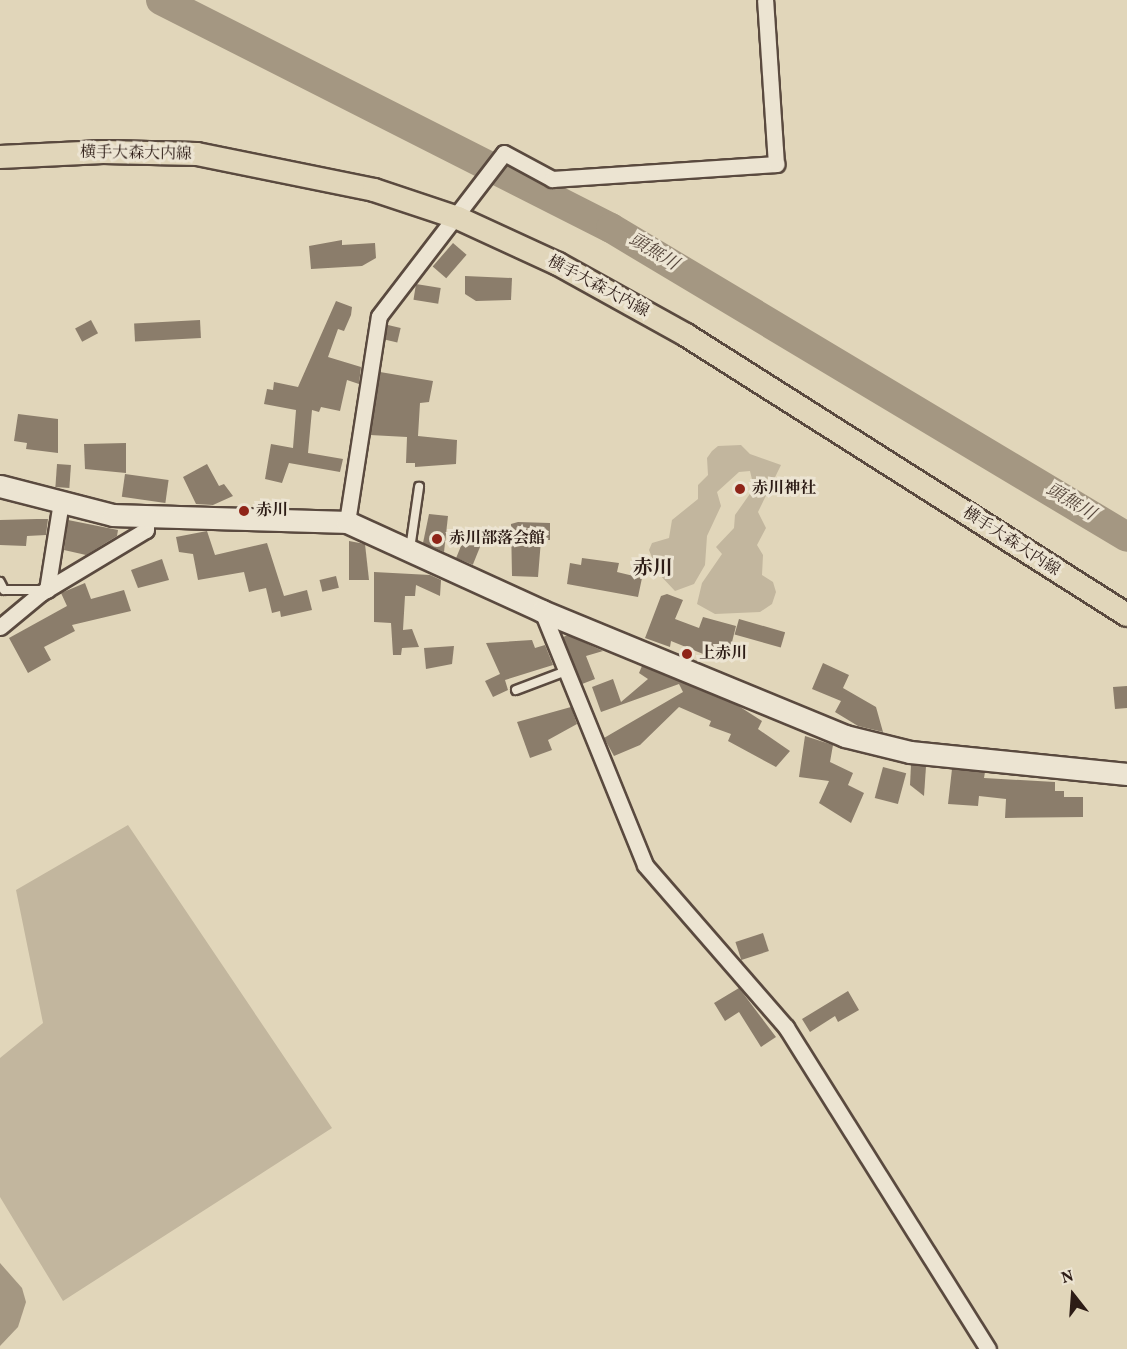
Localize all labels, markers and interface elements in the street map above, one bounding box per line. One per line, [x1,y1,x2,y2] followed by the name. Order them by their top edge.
[80,143,192,165] street label: 横手大森大内線
[624,230,682,276] water label: 頭無川
[544,252,652,322] street label: 横手大森大内線
[752,479,816,499] place label: 赤川神社
[1041,480,1099,526] water label: 頭無川
[733,482,747,496] marker: 赤川神社
[256,501,288,521] place label: 赤川
[959,503,1063,581] street label: 横手大森大内線
[237,504,251,518] marker: 赤川
[449,529,545,549] place label: 赤川部落会館
[430,532,444,546] marker: 赤川部落会館
[633,557,673,581] district label: 赤川
[699,644,747,664] place label: 上赤川
[680,647,694,661] marker: 上赤川
[1043,1265,1103,1325] north arrow
[1059,1266,1077,1290] text: N

